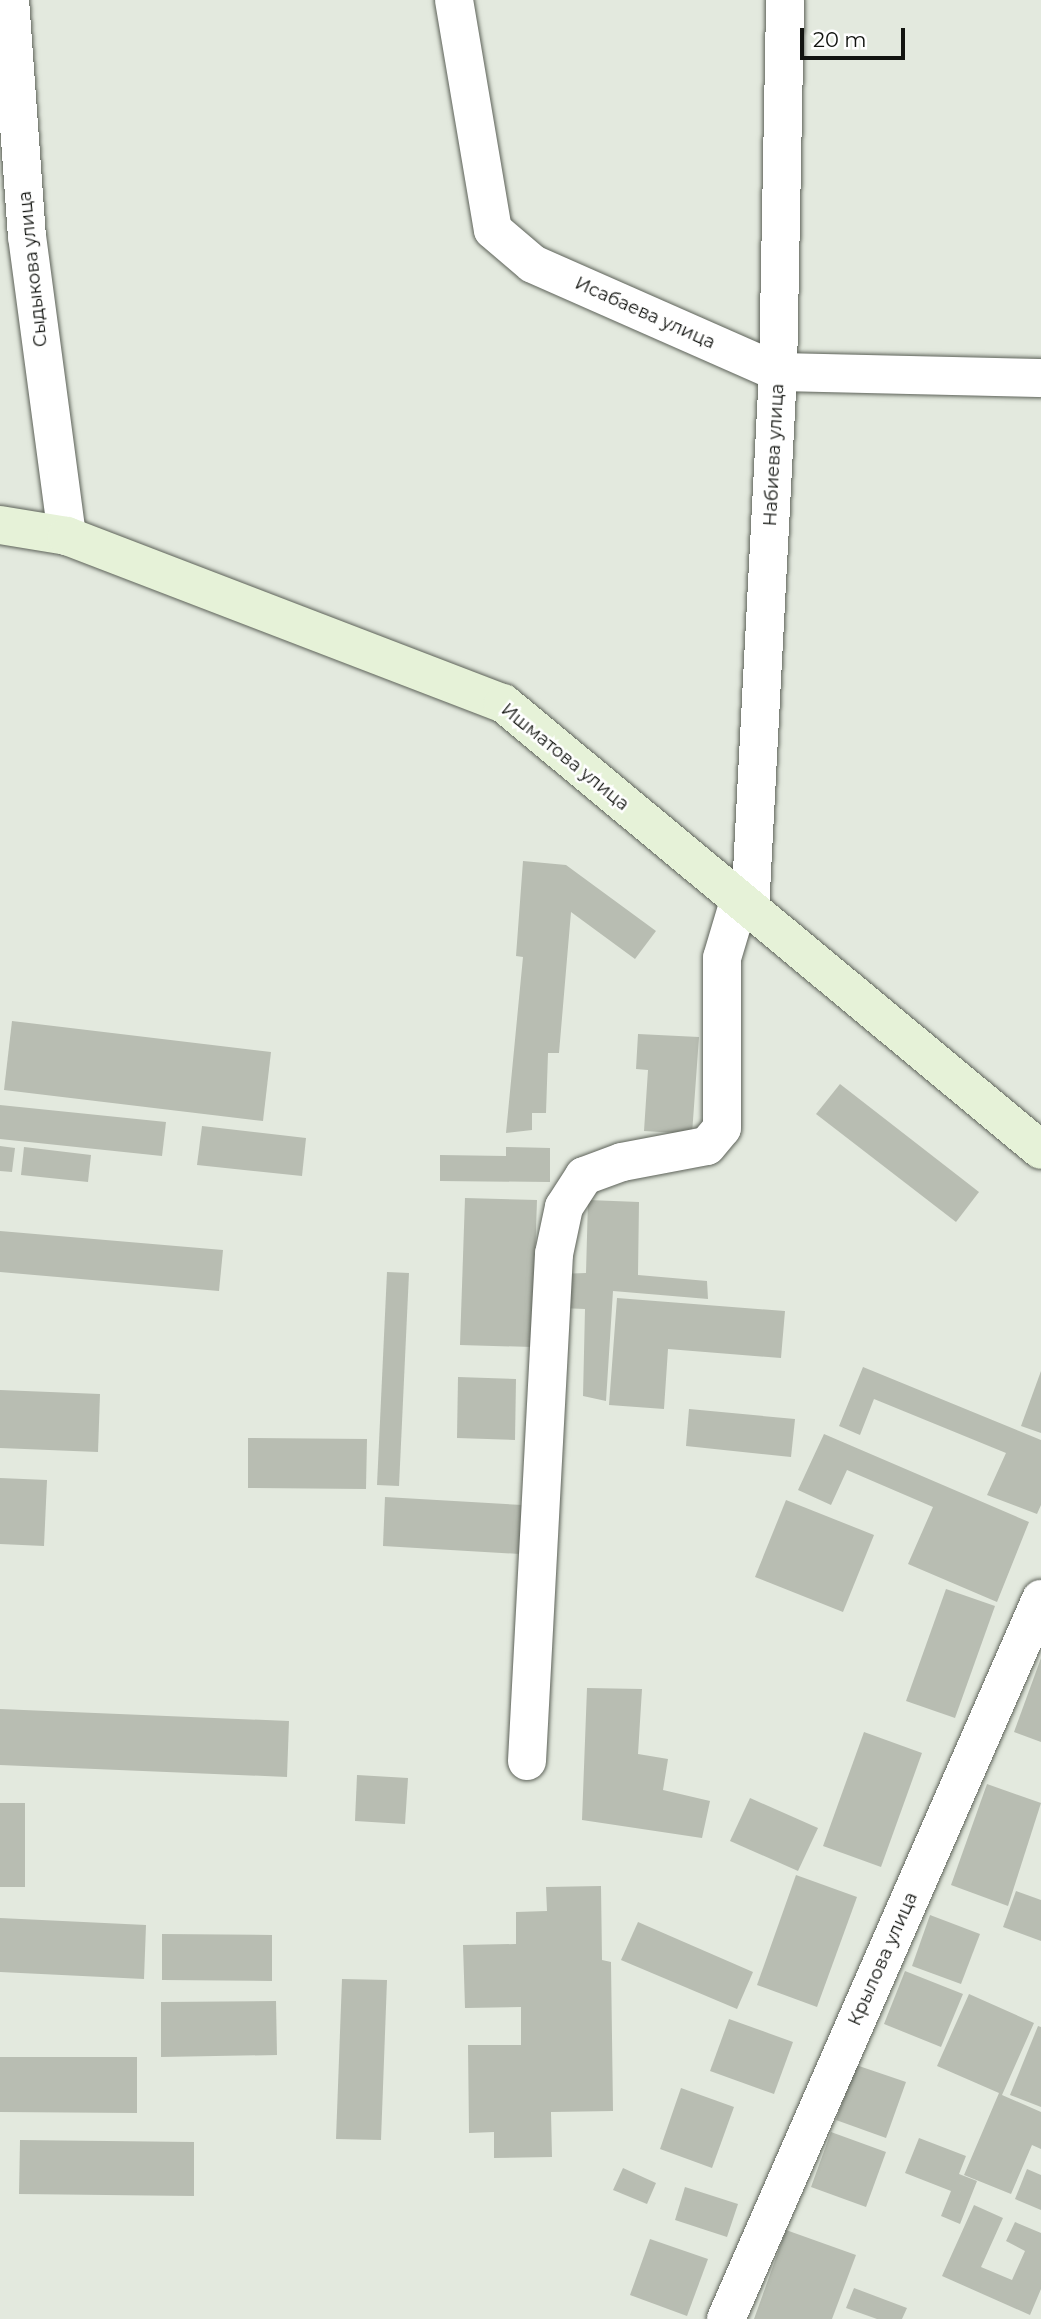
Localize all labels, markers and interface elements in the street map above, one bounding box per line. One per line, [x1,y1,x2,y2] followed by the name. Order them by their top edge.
[803,14,908,58] scale bar
[813,27,867,52] text: 20 m
[14,190,52,348] street label: Сыдыкова улица
[572,272,718,354] street label: Исабаева улица
[759,383,789,527] street label: Набиева улица
[497,699,633,815] street label: Ишматова улица
[844,1889,922,2029] street label: Крылова улица

